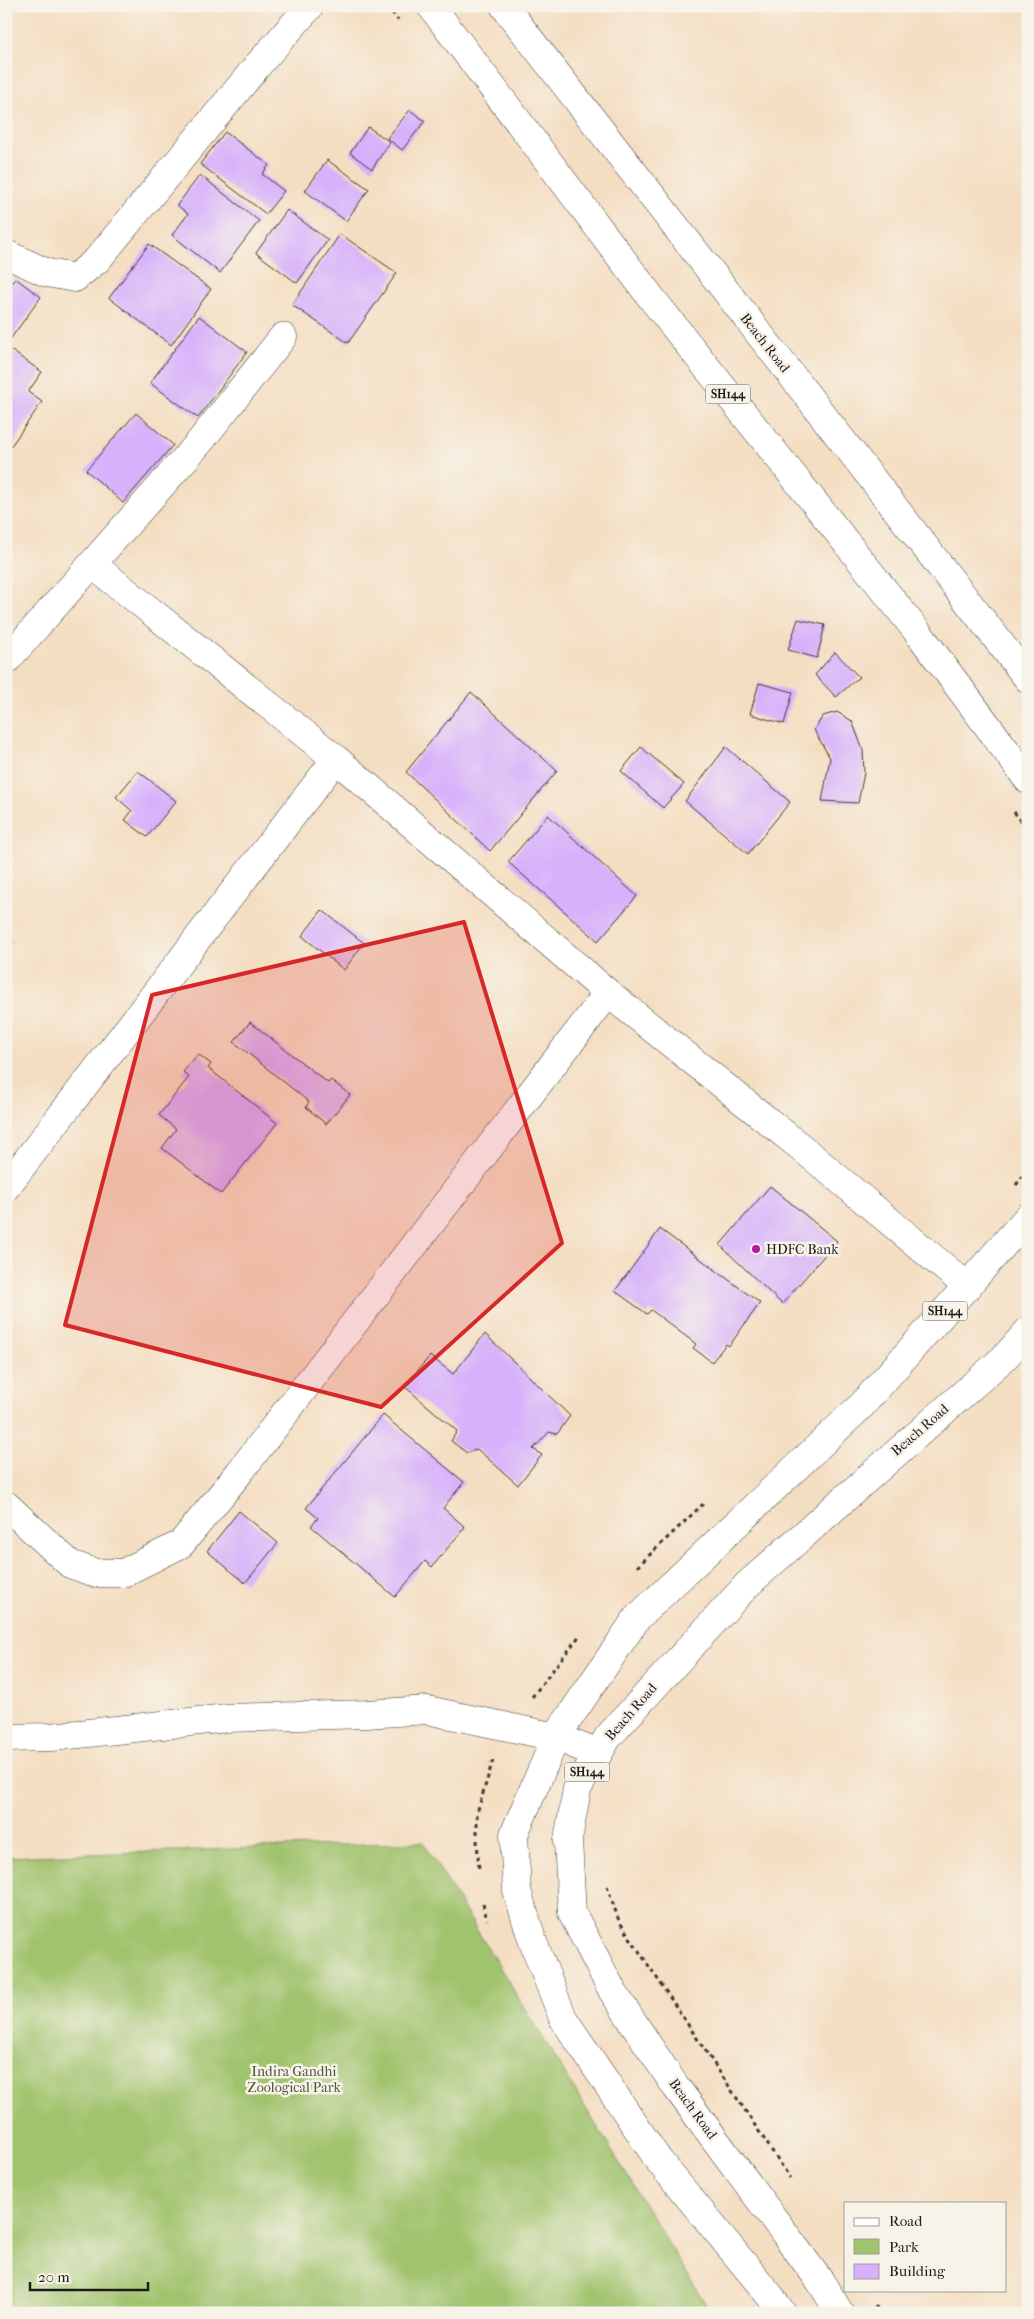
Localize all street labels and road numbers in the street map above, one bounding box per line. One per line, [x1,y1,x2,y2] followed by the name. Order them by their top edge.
[737,310,794,376] street label: Beach Road
[706,384,750,404] road number: SH144
[922,1302,968,1320] road number: SH144
[888,1400,953,1460] street label: Beach Road
[601,1679,661,1744] street label: Beach Road
[564,1762,610,1781] road number: SH144
[665,2075,721,2143] street label: Beach Road

